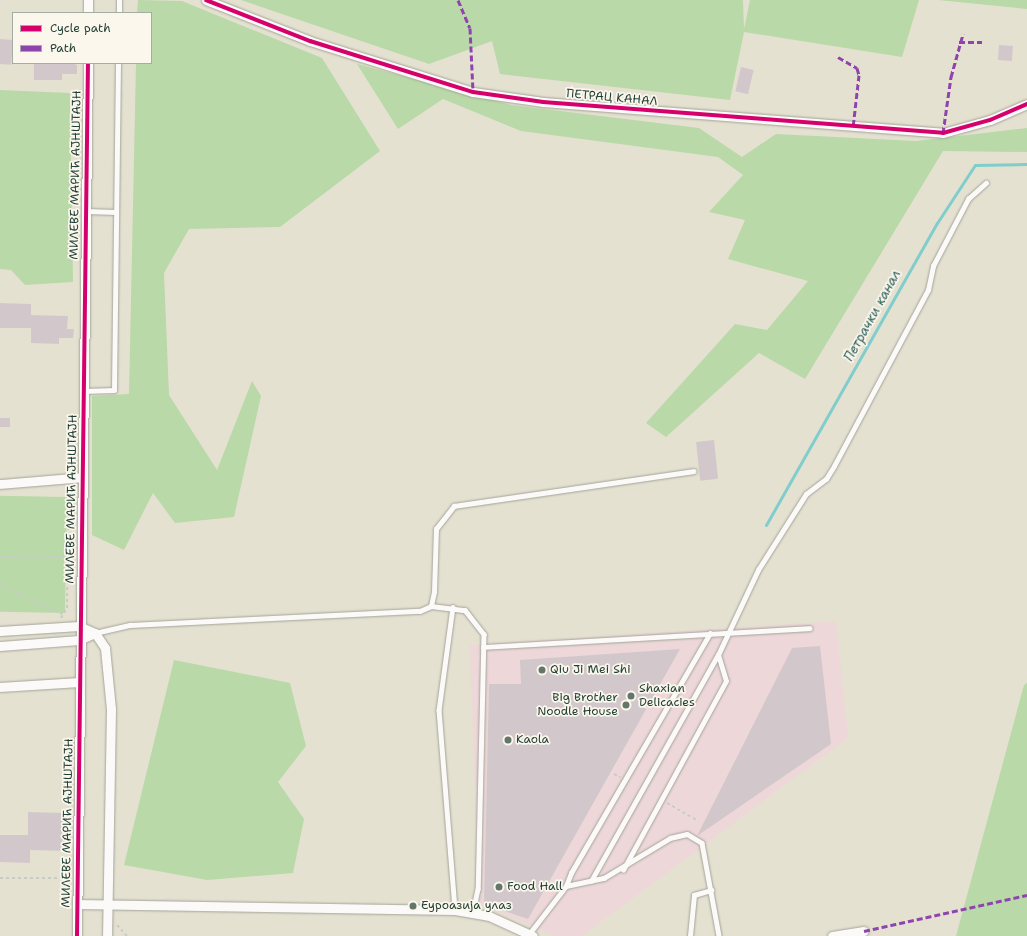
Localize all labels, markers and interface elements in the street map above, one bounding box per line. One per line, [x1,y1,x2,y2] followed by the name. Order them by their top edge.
[12,12,152,64] legend
[50,20,111,36] text: Cycle path
[50,40,76,56] text: Path
[566,87,658,109] street label: ПЕТРАЦ КАНАЛ
[67,90,85,260] street label: МИЛЕВЕ МАРИЋ АЈНШТАЈН
[841,268,905,364] water label: Петрачки канал
[63,414,81,584] street label: МИЛЕВЕ МАРИЋ АЈНШТАЈН
[550,663,631,677] place label: Qiu Ji Mei Shi
[537,665,547,675] marker: Qiu Ji Mei Shi
[639,682,695,710] place label: Shaxian Delicacies
[537,691,618,719] place label: Big Brother Noodle House
[626,691,636,701] marker: Shaxian Delicacies
[621,700,631,710] marker: Big Brother Noodle House
[516,733,549,747] place label: Kaola
[503,735,513,745] marker: Kaola
[59,738,77,908] street label: МИЛЕВЕ МАРИЋ АЈНШТАЈН
[507,880,563,894] place label: Food Hall
[494,882,504,892] marker: Food Hall
[421,899,512,913] place label: Еуроазија улаз
[408,901,418,911] marker: Еуроазија улаз

